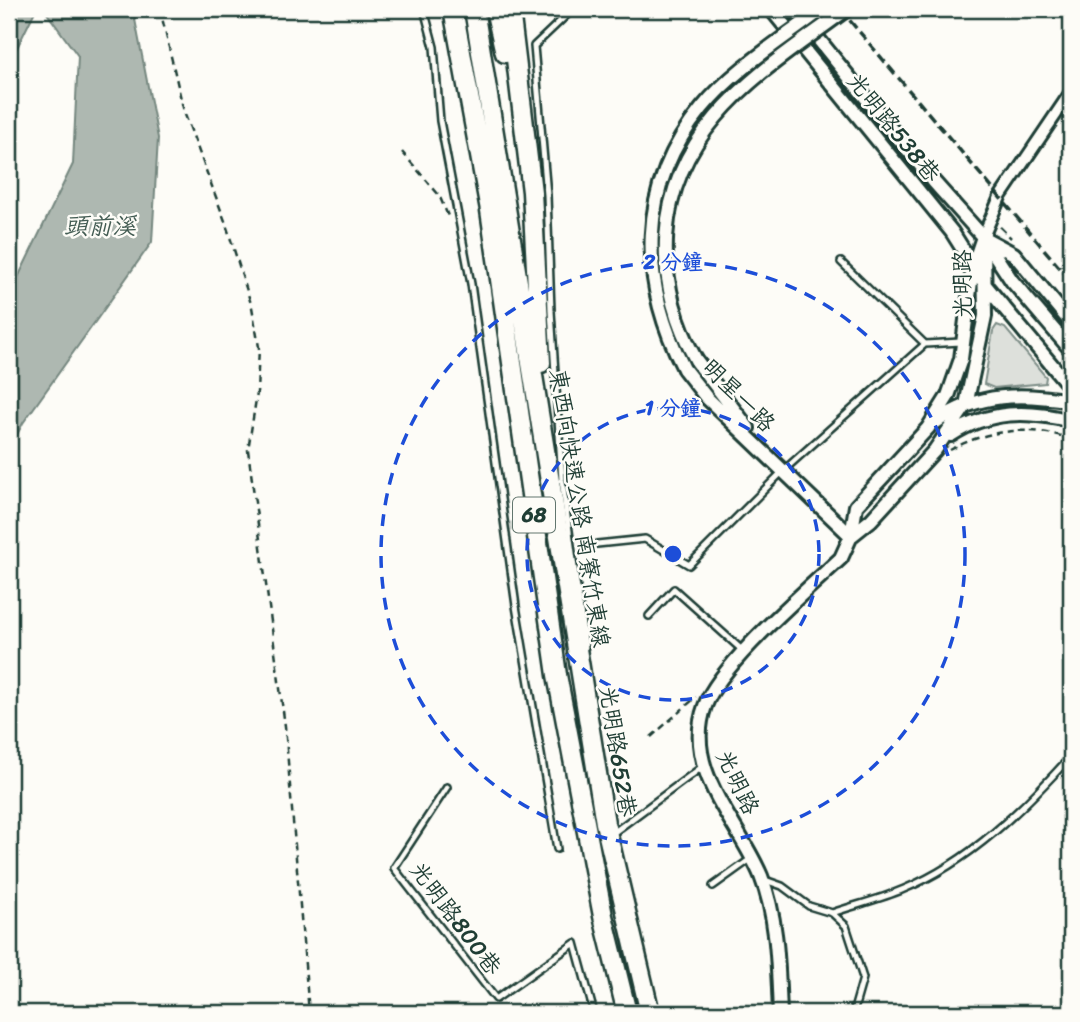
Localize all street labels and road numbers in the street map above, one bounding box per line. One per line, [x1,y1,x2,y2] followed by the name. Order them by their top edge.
[836,63,952,192] street label: 光明路538巷
[942,250,983,319] street label: 光明路
[692,348,786,442] street label: 明星一路
[537,366,622,651] street label: 東西向快速公路 南寮竹東線
[513,498,555,532] road number: 68
[587,682,648,821] street label: 光明路652巷
[704,742,771,822] street label: 光明路
[399,852,513,985] street label: 光明路800巷

